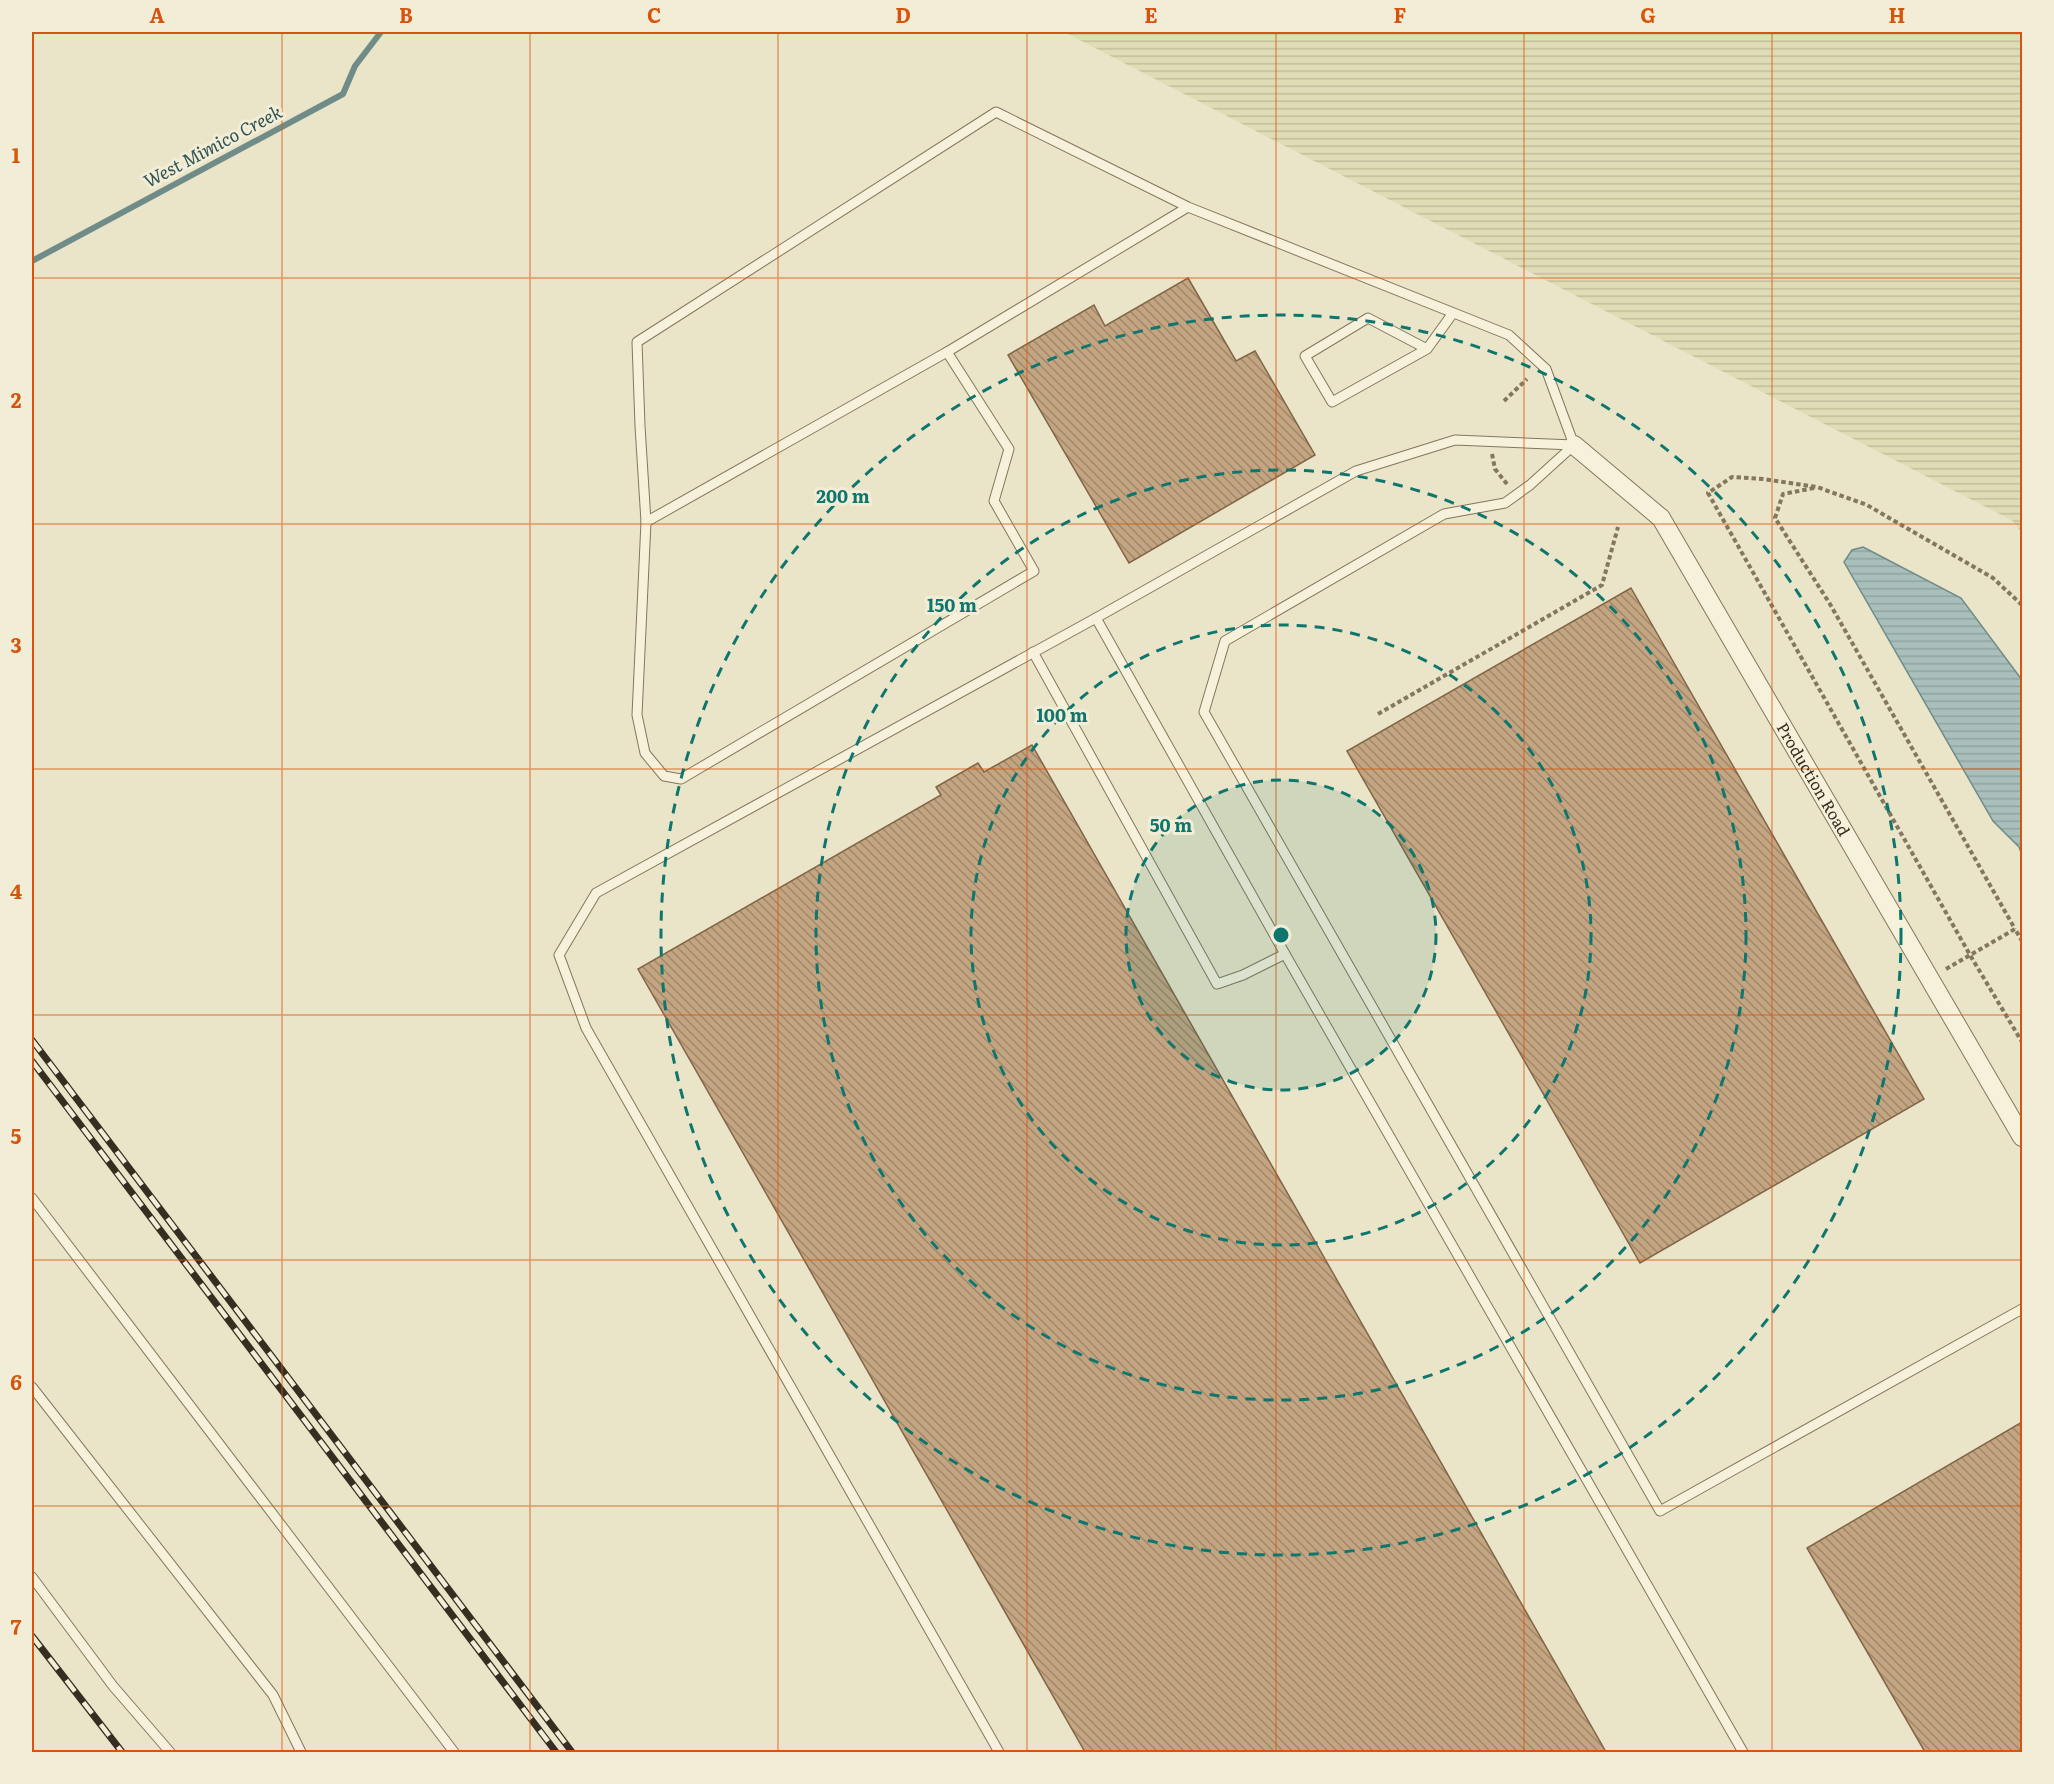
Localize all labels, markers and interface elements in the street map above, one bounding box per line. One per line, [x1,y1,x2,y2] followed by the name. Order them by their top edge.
[149,0,165,29] text: A
[399,0,413,29] text: B
[647,0,661,29] text: C
[895,0,911,29] text: D
[1144,0,1158,29] text: E
[1394,0,1407,29] text: F
[1640,0,1656,29] text: G
[1889,0,1905,29] text: H
[138,98,287,194] water label: West Mimico Creek
[12,139,20,169] text: 1
[11,384,22,414] text: 2
[816,482,870,509] text: 200 m
[927,591,977,618] text: 150 m
[10,629,22,659] text: 3
[1036,701,1088,728] text: 100 m
[1772,717,1857,840] street label: Production Road
[1150,811,1192,838] text: 50 m
[10,875,22,905] text: 4
[1271,925,1291,945] centre of rings
[11,1120,22,1150] text: 5
[10,1366,22,1396] text: 6
[11,1611,22,1641] text: 7

